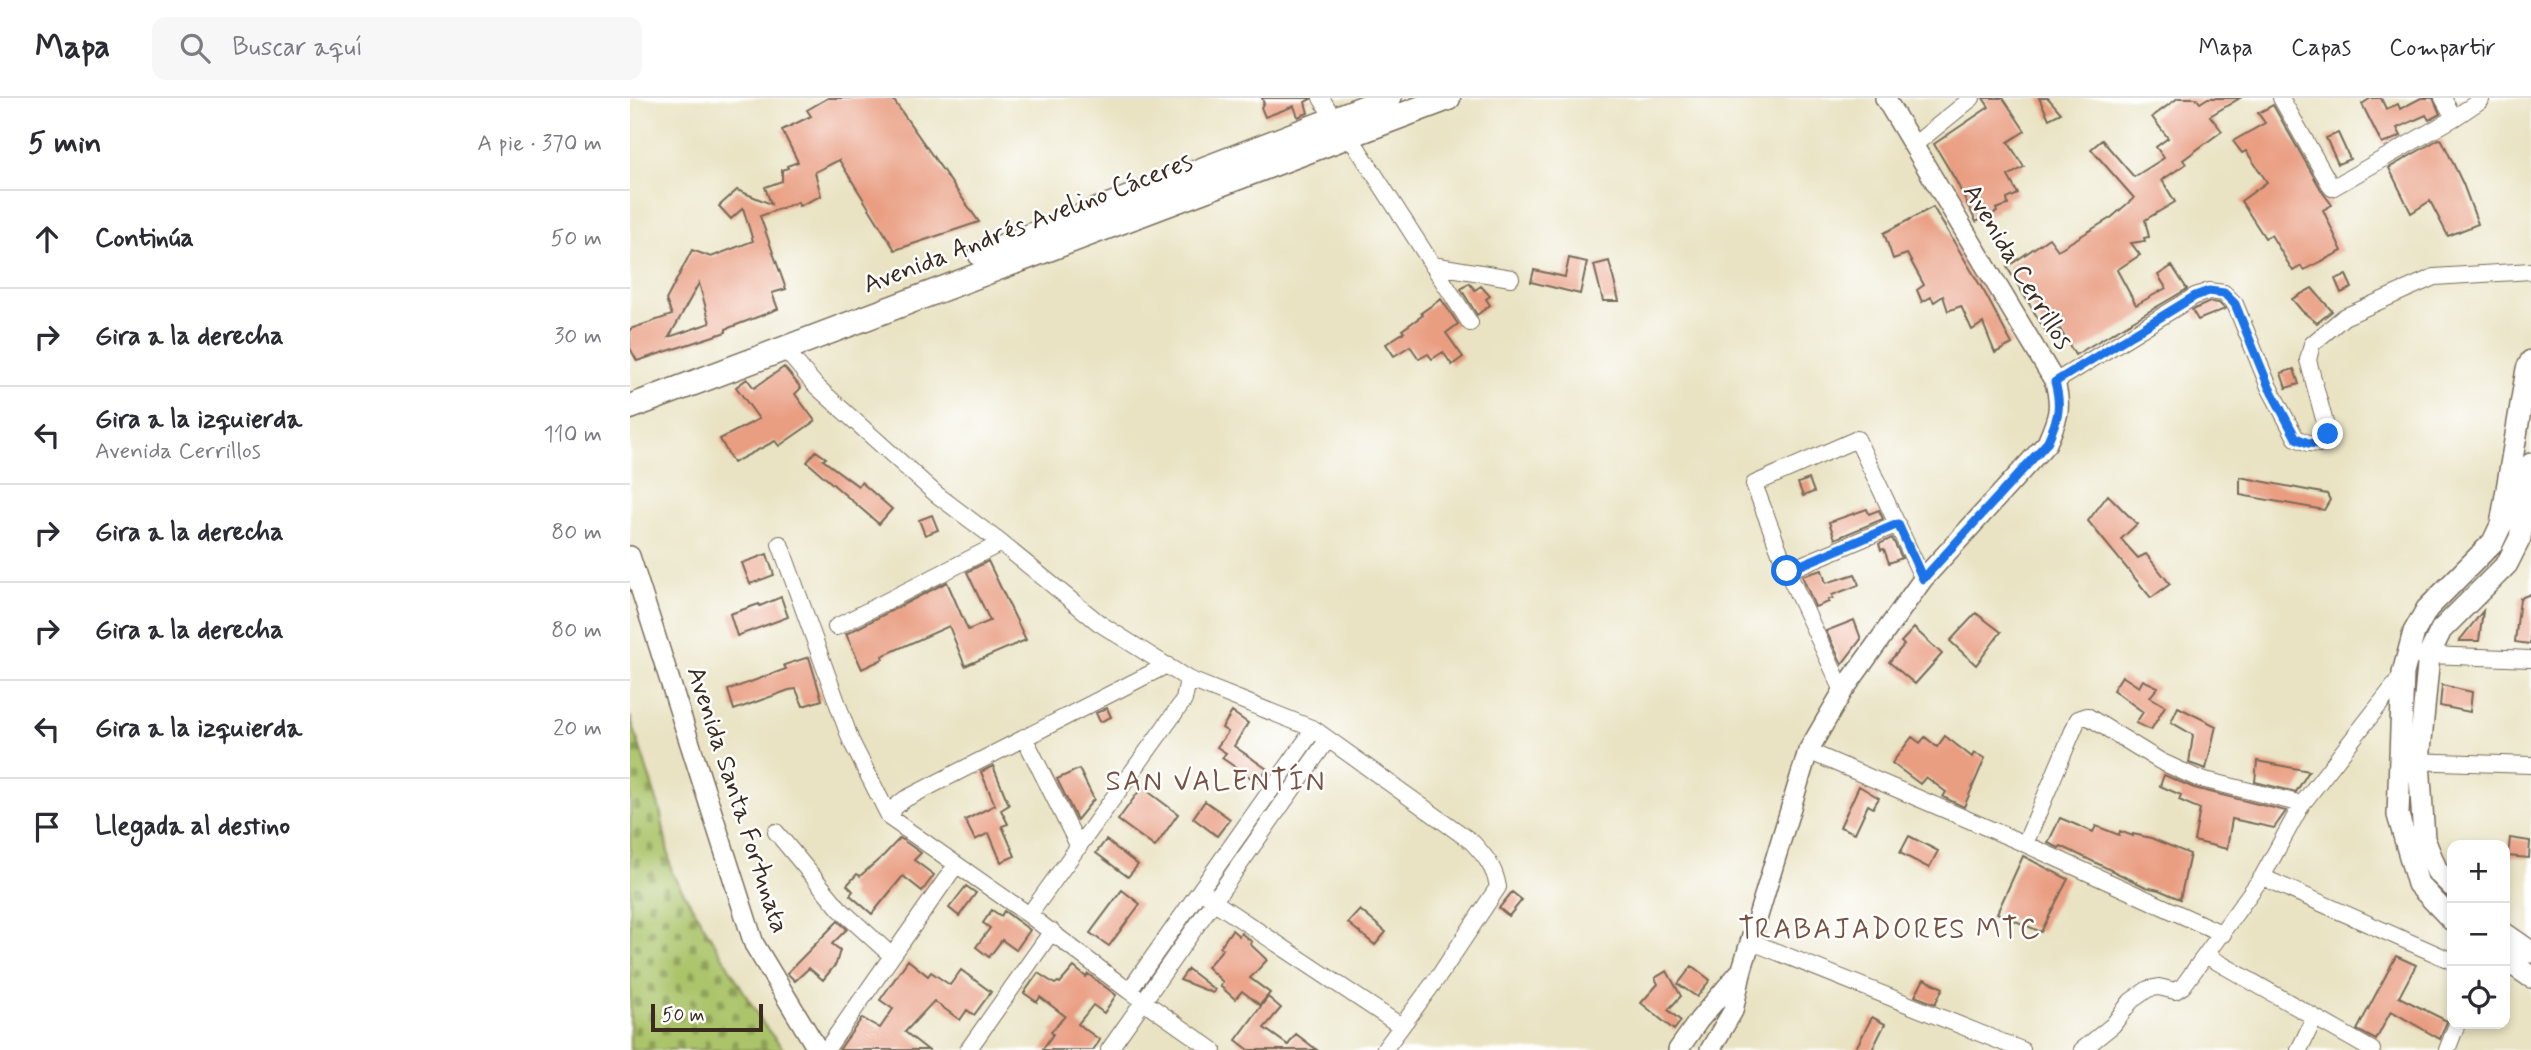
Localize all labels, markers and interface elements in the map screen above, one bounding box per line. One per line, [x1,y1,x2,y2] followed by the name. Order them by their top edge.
[152,17,642,80] search box
[35,26,110,70] text: Mapa
[176,29,214,67] icon: search
[232,31,363,65] text: Buscar aquí
[2198,33,2253,64] text: Mapa
[2291,33,2351,64] text: Capas
[2389,33,2496,64] text: Compartir
[28,124,102,163] text: 5 min
[477,129,602,159] text: A pie · 370 m
[858,145,1198,303] street label: Avenida Andrés Avelino Cáceres
[1954,178,2080,356] street label: Avenida Cerrillos
[28,220,66,258] icon: ahead
[95,222,194,256] text: Continúa
[551,224,602,254] text: 50 m
[28,318,66,356] icon: right
[95,320,284,354] text: Gira a la derecha
[554,322,602,352] text: 30 m
[95,403,302,437] text: Gira a la izquierda
[28,416,66,454] icon: left
[2312,418,2343,449] route end
[543,420,602,450] text: 110 m
[95,437,261,467] text: Avenida Cerrillos
[28,514,66,552] icon: right
[95,516,284,550] text: Gira a la derecha
[551,518,602,548] text: 80 m
[1771,555,1802,586] route start
[28,612,66,650] icon: right
[95,614,284,648] text: Gira a la derecha
[551,616,602,646] text: 80 m
[678,662,796,938] street label: Avenida Santa Fortunata
[28,710,66,748] icon: left
[95,712,302,746] text: Gira a la izquierda
[553,714,602,744] text: 20 m
[1106,763,1326,801] district label: SAN VALENTÍN
[28,808,66,846] icon: arrive
[95,810,290,844] text: Llegada al destino
[2447,840,2510,1029] map controls
[2447,840,2510,903] button: +
[2447,903,2510,966] button: −
[1738,912,2042,949] district label: TRABAJADORES MTC
[2447,966,2510,1029] button: locate
[651,1001,763,1033] scale bar
[662,1003,705,1028] text: 50 m

